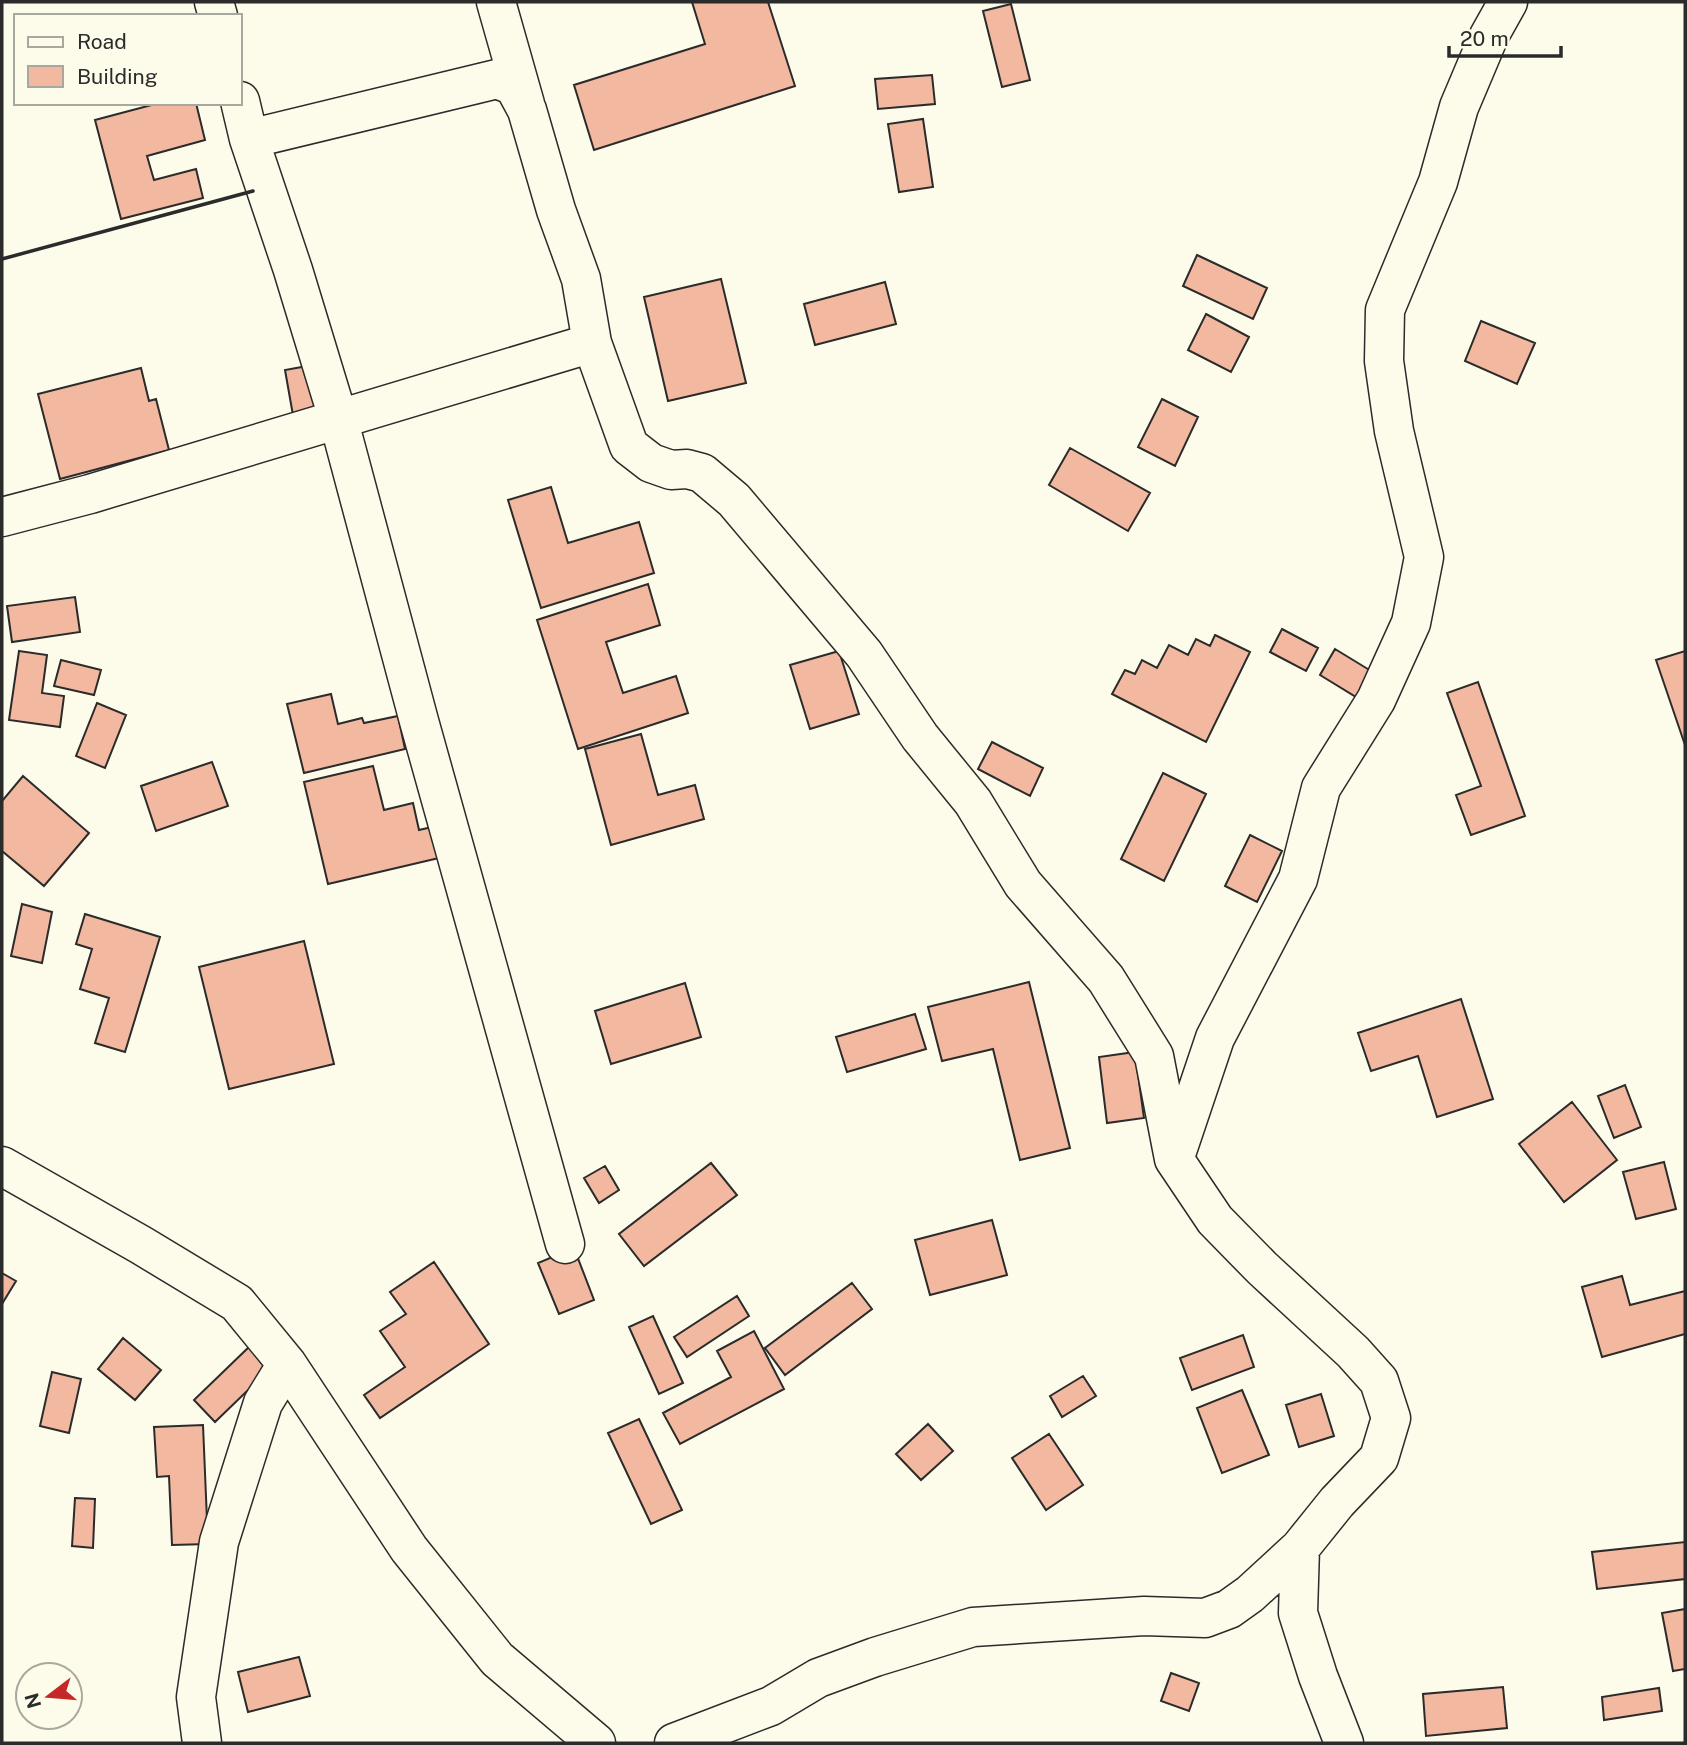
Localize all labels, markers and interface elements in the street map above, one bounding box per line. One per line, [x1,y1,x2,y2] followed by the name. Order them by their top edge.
[14,14,242,105] legend
[1449,14,1561,58] scale bar
[1460,26,1509,51] text: 20 m
[77,29,127,54] text: Road
[77,64,158,89] text: Building
[14,1661,84,1731] north arrow
[20,1691,45,1711] text: N

